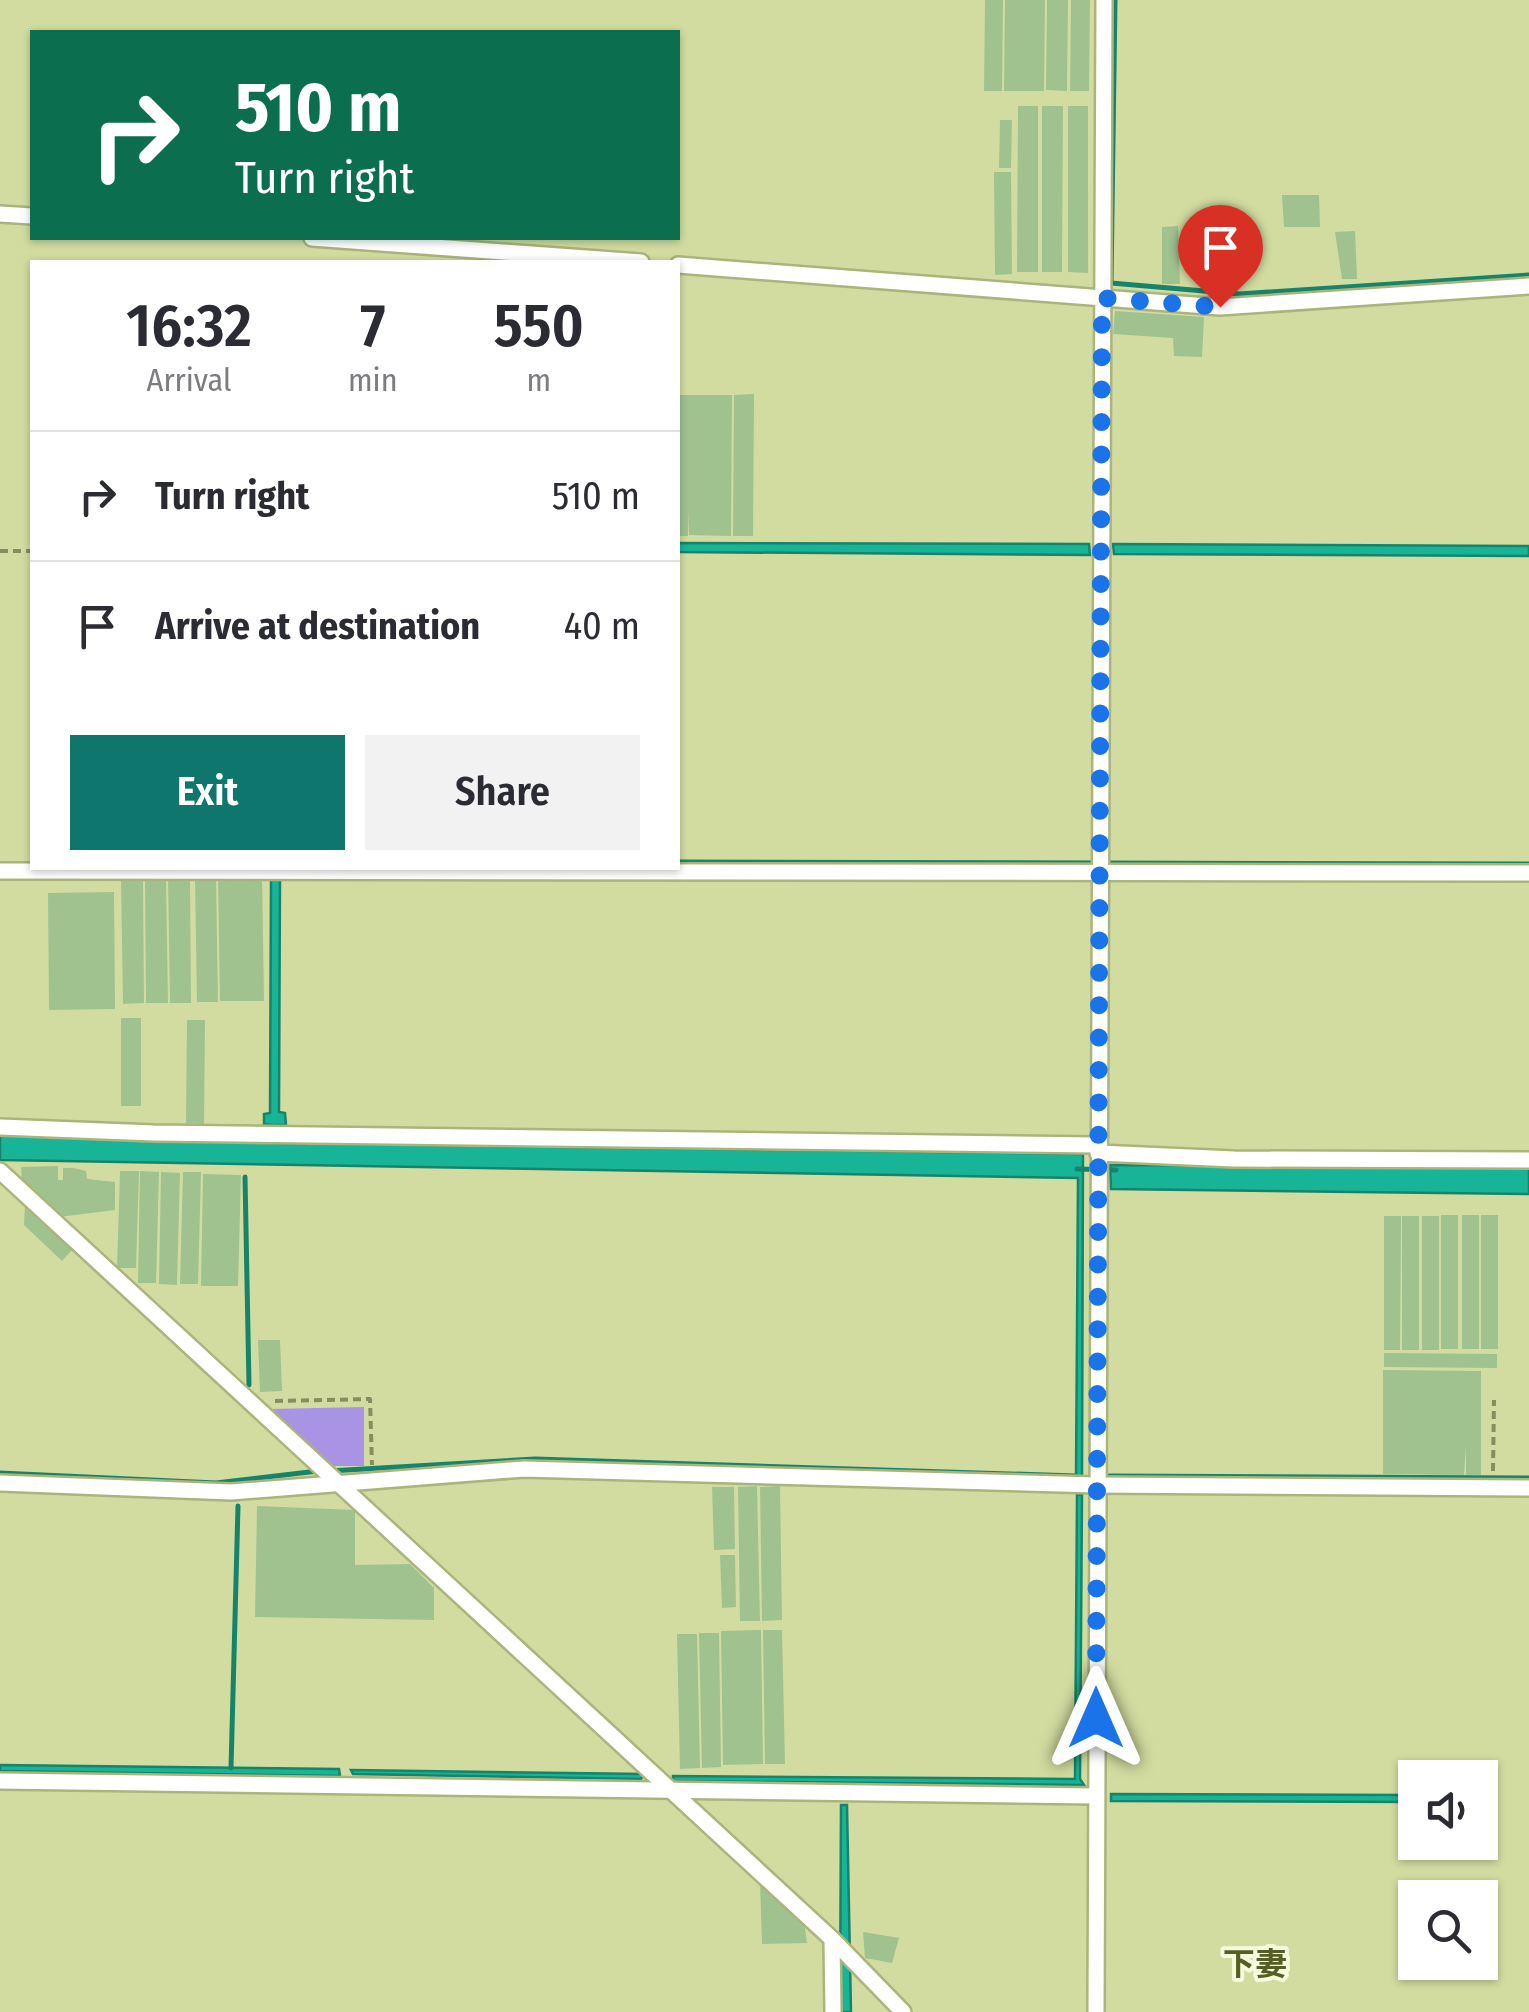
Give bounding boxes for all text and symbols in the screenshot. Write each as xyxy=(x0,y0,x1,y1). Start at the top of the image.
text: 510 m xyxy=(235,66,401,150)
icon: right xyxy=(70,70,200,200)
text: Turn right xyxy=(235,151,414,205)
pin xyxy=(1178,205,1263,308)
icon: arrive xyxy=(1193,220,1248,275)
text: 16:32 xyxy=(126,290,252,362)
text: 7 xyxy=(360,290,385,362)
text: 550 xyxy=(494,290,584,362)
text: Arrival xyxy=(147,361,231,399)
text: min xyxy=(348,361,398,399)
text: m xyxy=(526,361,551,399)
icon: right xyxy=(70,469,125,524)
text: Turn right xyxy=(155,473,309,519)
text: 510 m xyxy=(552,473,640,519)
icon: arrive xyxy=(70,599,125,654)
text: Arrive at destination xyxy=(155,603,480,649)
text: 40 m xyxy=(564,603,640,649)
button: Exit xyxy=(70,735,345,850)
button: Share xyxy=(365,735,640,850)
position arrow xyxy=(1044,1666,1148,1770)
map controls xyxy=(1398,1760,1498,1980)
button: sound xyxy=(1398,1760,1498,1860)
button: search xyxy=(1398,1880,1498,1980)
district label: 下妻 xyxy=(1223,1945,1287,1983)

